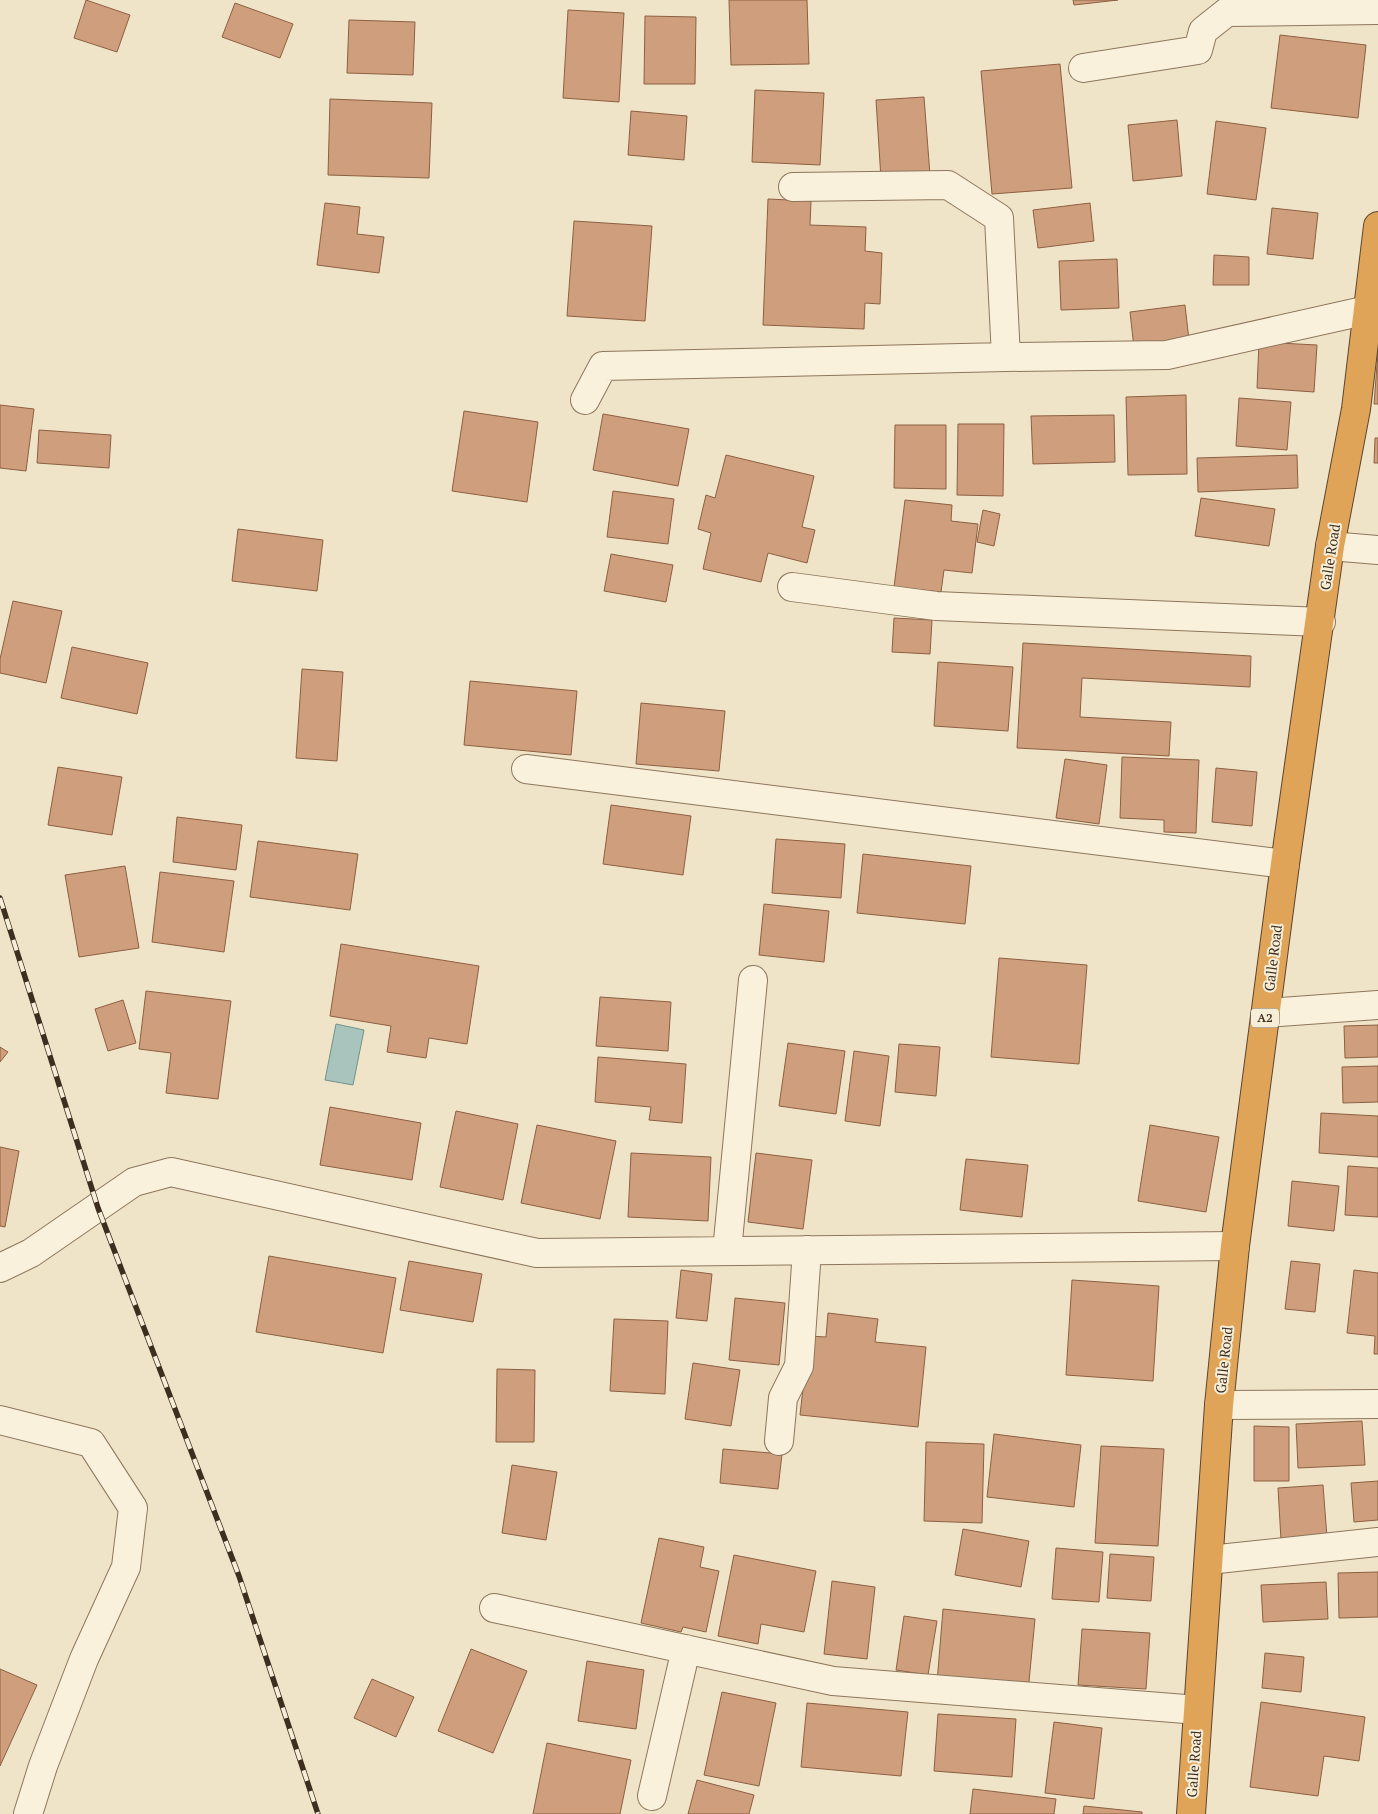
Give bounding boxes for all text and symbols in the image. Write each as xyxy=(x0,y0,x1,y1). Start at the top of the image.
street label: Galle Road xyxy=(1315,522,1344,591)
street label: Galle Road xyxy=(1259,923,1286,992)
road number: A2 xyxy=(1251,1008,1279,1028)
street label: Galle Road xyxy=(1211,1326,1236,1394)
street label: Galle Road xyxy=(1182,1730,1205,1798)

